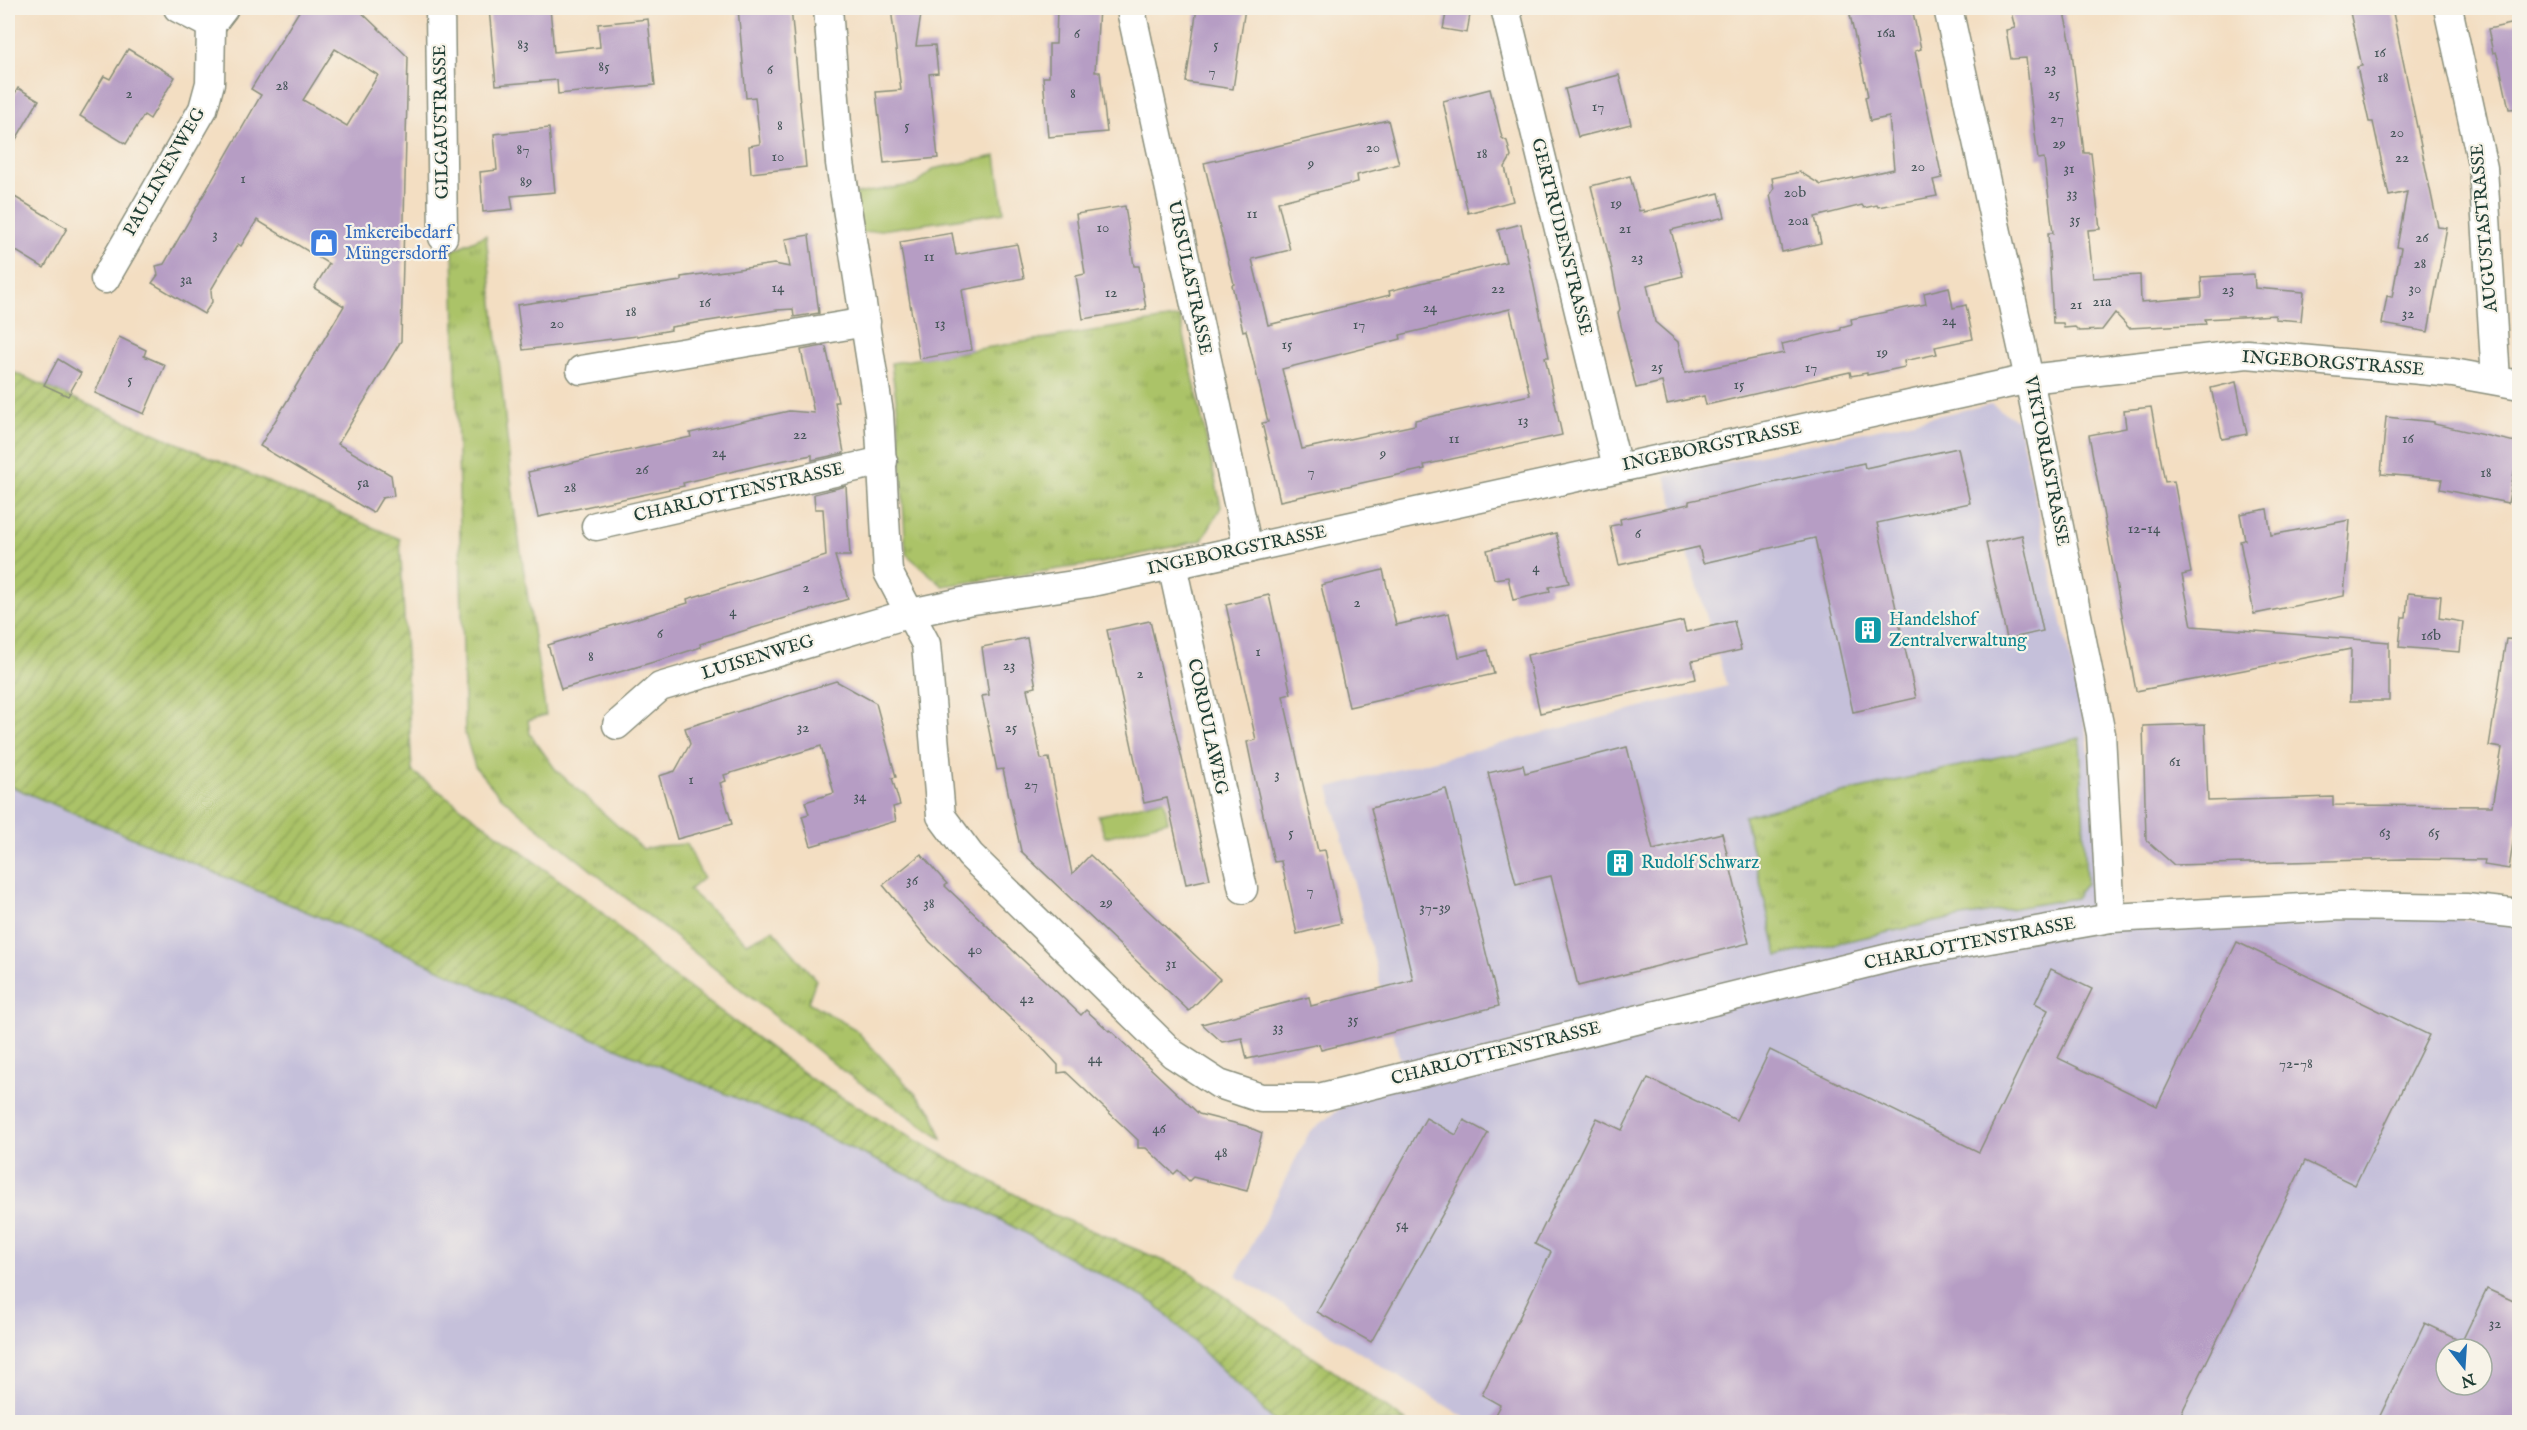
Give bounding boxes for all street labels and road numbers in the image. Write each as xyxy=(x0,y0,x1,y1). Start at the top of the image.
street label: GILGAUSTRASSE xyxy=(429,44,455,200)
street label: PAULINENWEG xyxy=(119,103,211,240)
street label: GERTRUDENSTRASSE xyxy=(1525,136,1597,338)
street label: AUGUSTASTRASSE xyxy=(2466,143,2504,314)
street label: URSULASTRASSE xyxy=(1161,199,1217,357)
street label: INGEBORGSTRASSE xyxy=(2241,346,2425,382)
street label: VIKTORIASTRASSE xyxy=(2018,373,2074,548)
street label: INGEBORGSTRASSE xyxy=(1620,417,1804,477)
street label: CHARLOTTENSTRASSE xyxy=(632,458,846,528)
street label: INGEBORGSTRASSE xyxy=(1145,521,1329,581)
street label: LUISENWEG xyxy=(699,630,818,686)
street label: CORDULAWEG xyxy=(1181,657,1233,798)
street label: CHARLOTTENSTRASSE xyxy=(1862,912,2078,976)
street label: CHARLOTTENSTRASSE xyxy=(1389,1017,1603,1091)

